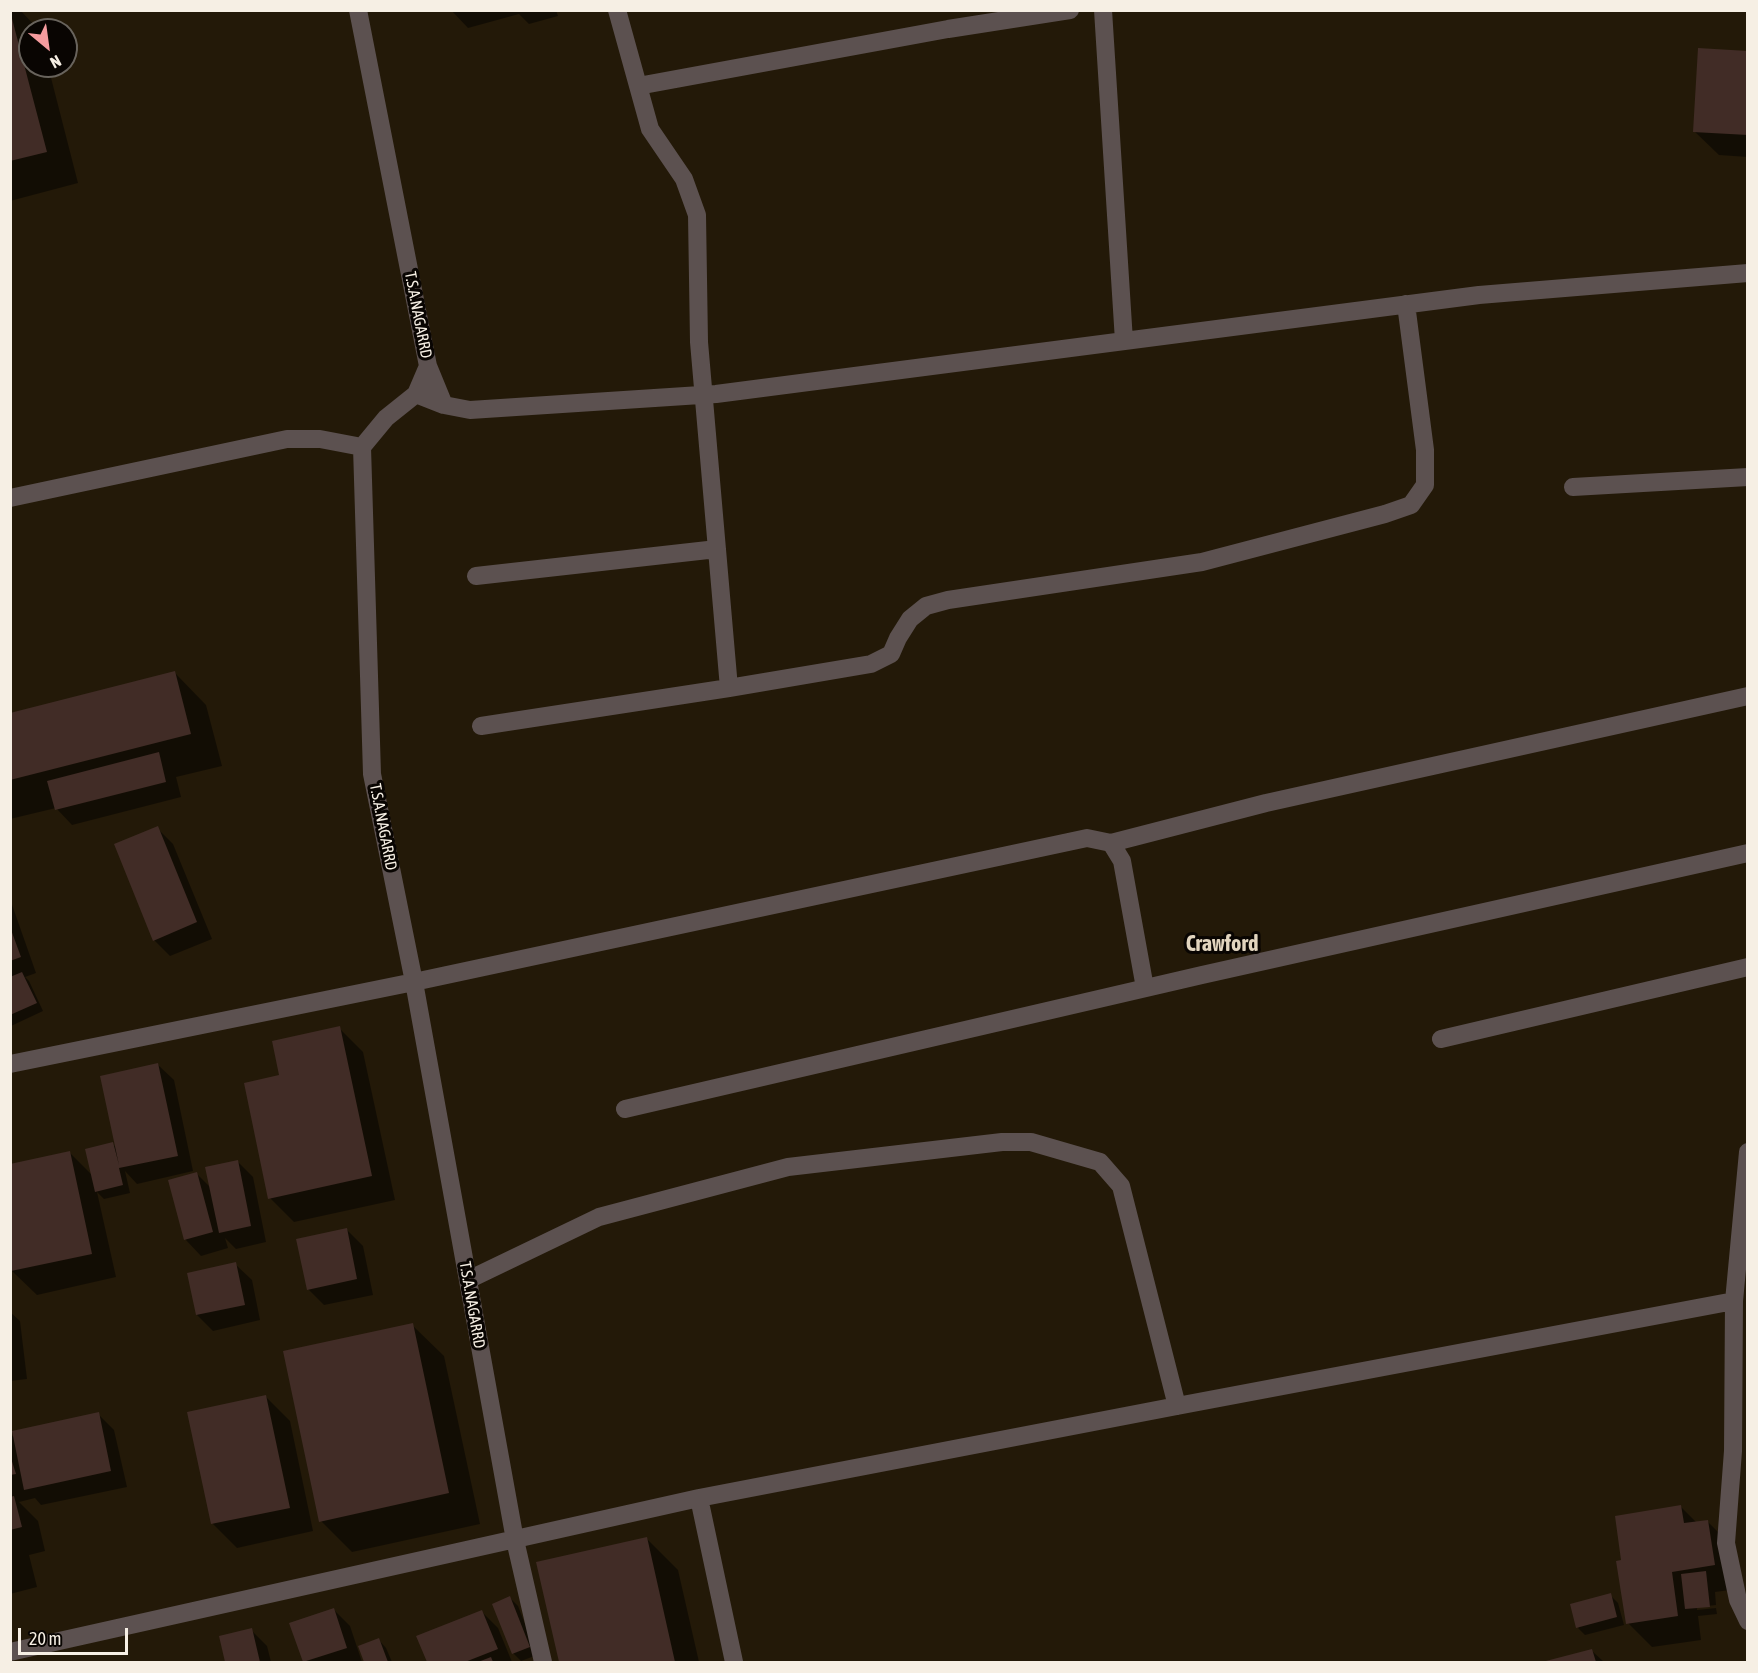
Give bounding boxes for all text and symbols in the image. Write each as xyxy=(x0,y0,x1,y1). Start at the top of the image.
north arrow xyxy=(18,18,78,78)
text: N xyxy=(47,52,64,72)
street label: T.S.A.NAGARRD xyxy=(400,270,436,360)
street label: T.S.A.NAGARRD xyxy=(365,782,401,872)
district label: Crawford xyxy=(1186,931,1258,957)
street label: T.S.A.NAGARRD xyxy=(455,1260,489,1350)
scale bar xyxy=(21,1616,130,1654)
text: 20 m xyxy=(29,1628,61,1649)

